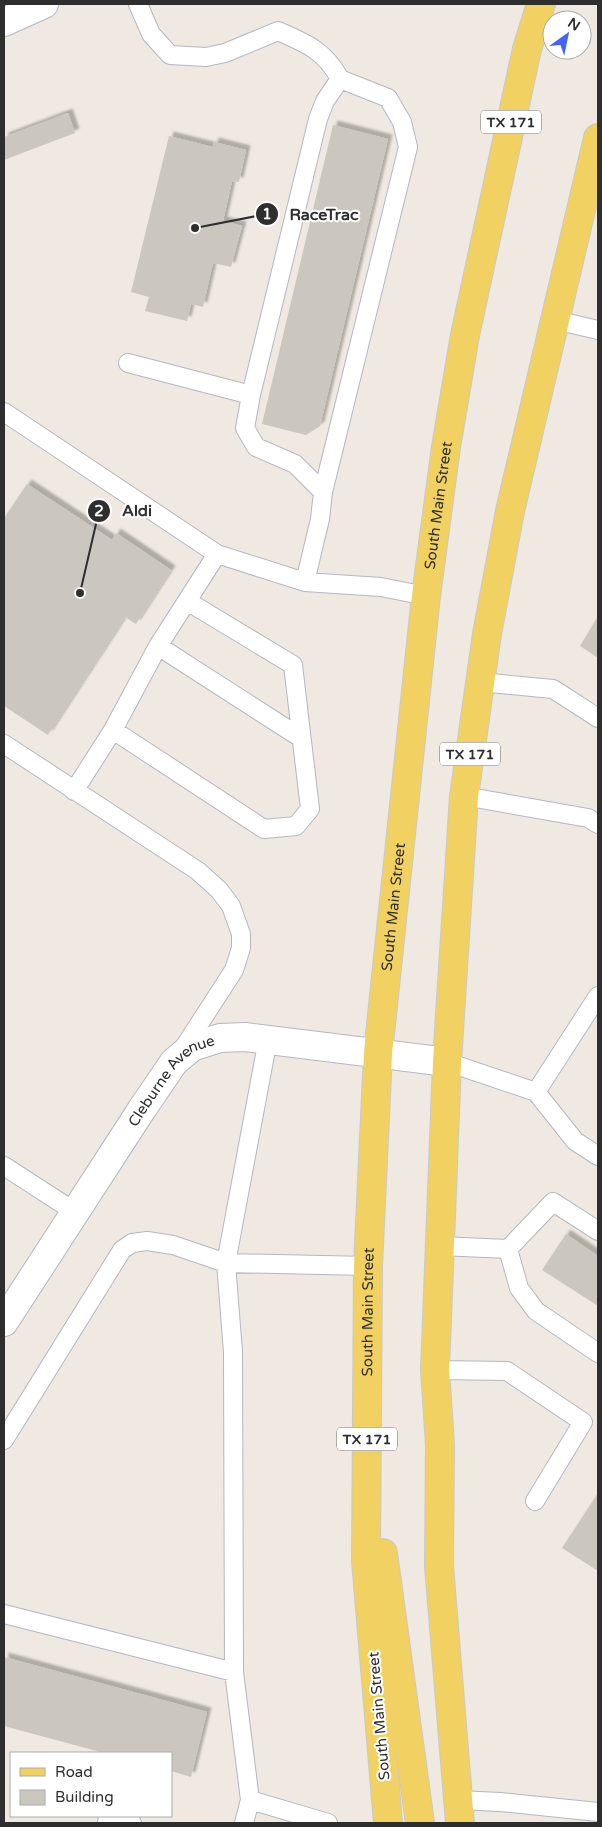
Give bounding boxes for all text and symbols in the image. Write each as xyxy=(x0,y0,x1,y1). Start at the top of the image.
north arrow xyxy=(542,10,592,60)
text: N xyxy=(564,14,583,35)
road number: TX 171 xyxy=(481,110,541,134)
callout: RaceTrac xyxy=(255,199,369,230)
text: 1 xyxy=(262,205,272,223)
text: RaceTrac xyxy=(289,205,359,225)
street label: South Main Street xyxy=(421,440,456,571)
callout: Aldi xyxy=(87,495,162,526)
text: Aldi xyxy=(122,501,152,521)
text: 2 xyxy=(94,502,104,520)
road number: TX 171 xyxy=(440,742,500,766)
street label: South Main Street xyxy=(378,842,409,972)
street label: Cleburne Avenue xyxy=(124,1031,217,1130)
street label: South Main Street xyxy=(358,1247,378,1376)
road number: TX 171 xyxy=(337,1428,397,1450)
street label: South Main Street xyxy=(364,1651,394,1781)
legend xyxy=(10,1752,172,1817)
text: Road xyxy=(55,1763,93,1781)
text: Building xyxy=(55,1788,114,1806)

